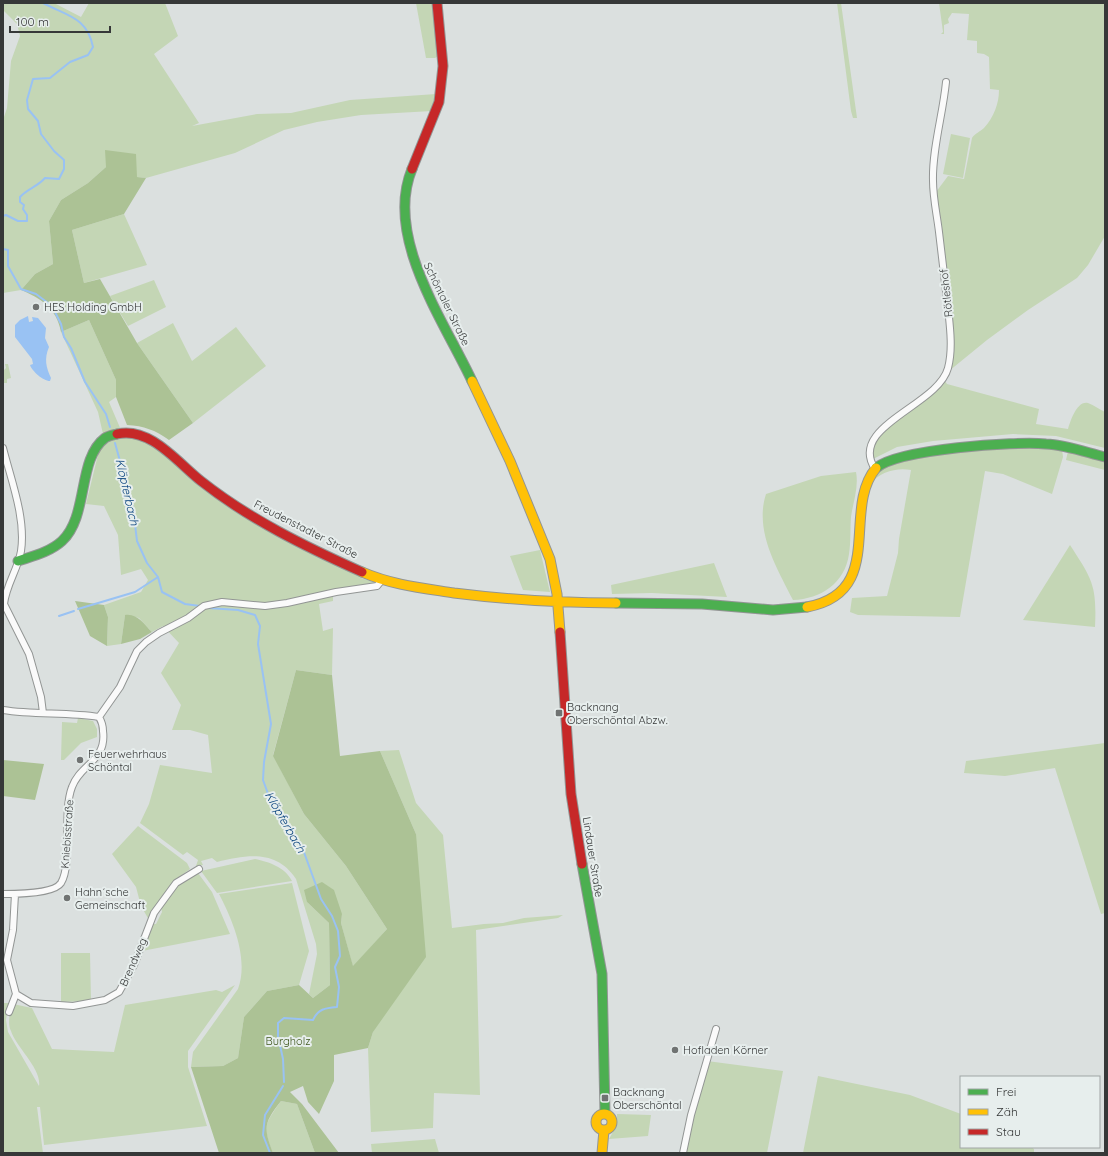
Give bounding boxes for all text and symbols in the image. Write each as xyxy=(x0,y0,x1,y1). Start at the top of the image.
scale bar xyxy=(10,8,110,34)
text: 100 m xyxy=(16,14,49,29)
street label: Schöntaler Straße xyxy=(421,260,473,348)
street label: Rötleshof xyxy=(937,268,955,318)
place label: HES Holding GmbH xyxy=(44,300,142,314)
marker: HES Holding GmbH xyxy=(31,302,41,312)
water label: Klöpferbach xyxy=(113,457,143,527)
street label: Freudenstadter Straße xyxy=(252,497,360,561)
place label: Backnang Oberschöntal Abzw. xyxy=(567,700,668,727)
marker: Backnang Oberschöntal Abzw. xyxy=(554,708,564,718)
place label: Feuerwehrhaus Schöntal xyxy=(88,747,167,774)
marker: Feuerwehrhaus Schöntal xyxy=(75,755,85,765)
water label: Klöpferbach xyxy=(262,788,309,855)
street label: Kniebisstraße xyxy=(58,799,76,869)
street label: Lindauer Straße xyxy=(580,816,606,898)
place label: Hahn´sche Gemeinschaft xyxy=(75,885,146,912)
marker: Hahn´sche Gemeinschaft xyxy=(62,893,72,903)
street label: Brendweg xyxy=(116,936,150,988)
park label: Burgholz xyxy=(265,1034,311,1048)
place label: Hofladen Körner xyxy=(683,1043,769,1057)
marker: Hofladen Körner xyxy=(670,1045,680,1055)
legend xyxy=(960,1076,1100,1148)
text: Frei xyxy=(996,1084,1016,1099)
place label: Backnang Oberschöntal xyxy=(613,1085,682,1112)
marker: Backnang Oberschöntal xyxy=(600,1093,610,1103)
text: Zäh xyxy=(996,1104,1018,1119)
text: Stau xyxy=(996,1124,1021,1139)

